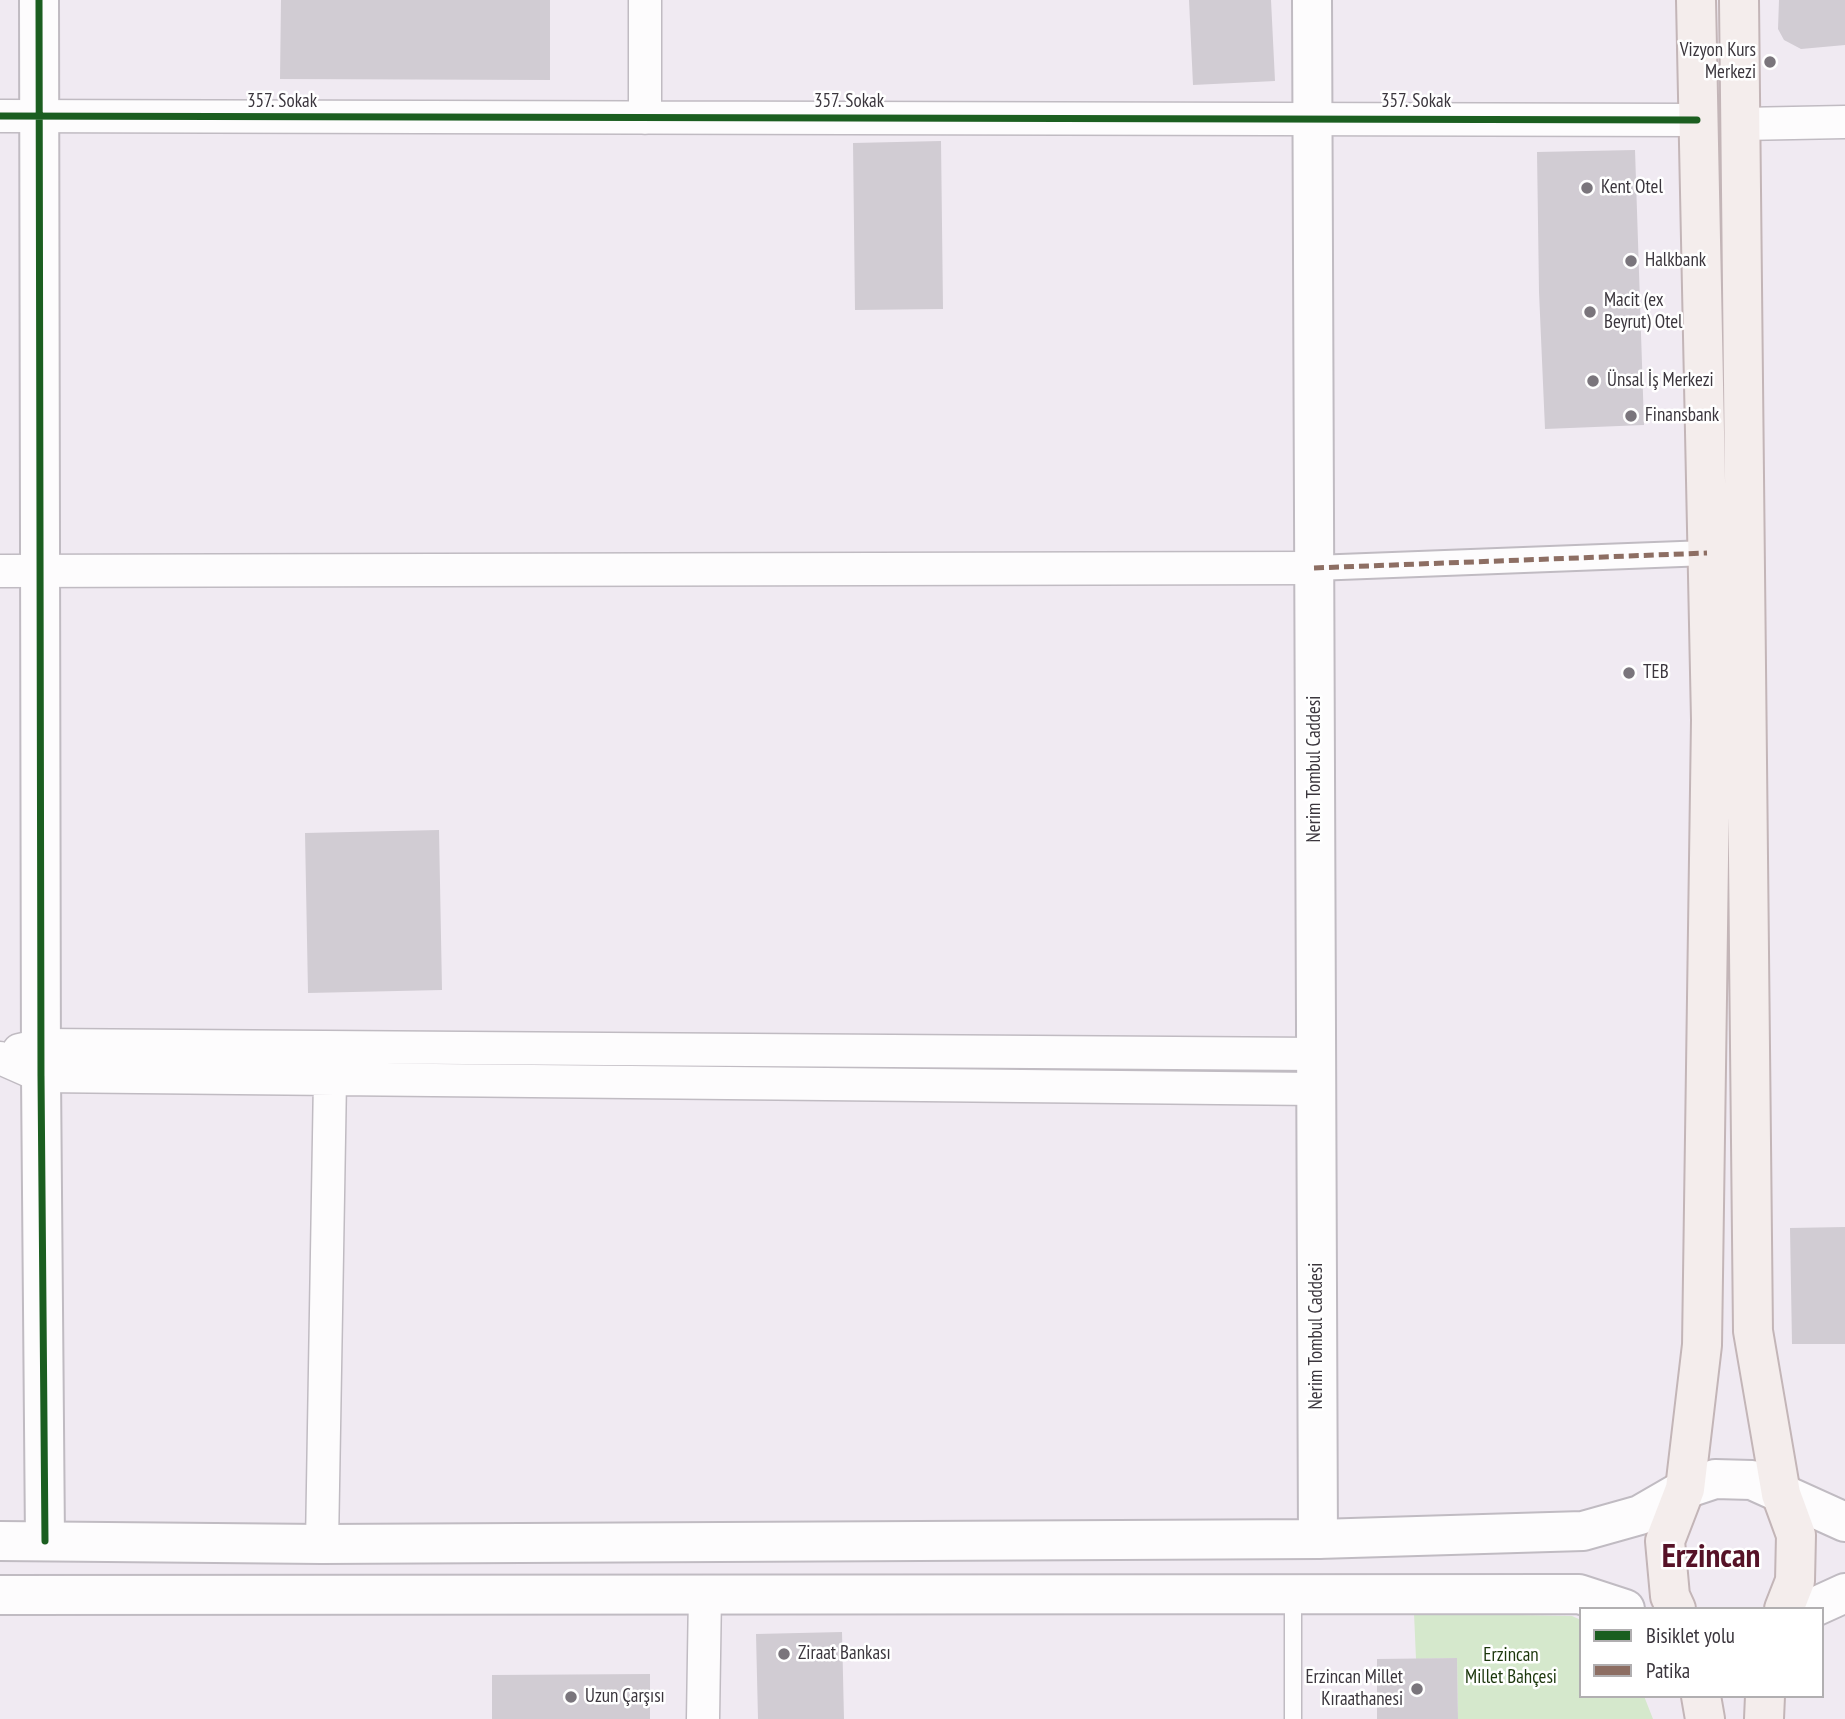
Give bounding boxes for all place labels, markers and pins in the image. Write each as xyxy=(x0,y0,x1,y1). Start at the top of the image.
place label: Vizyon Kurs Merkezi xyxy=(1680,40,1756,84)
marker: Vizyon Kurs Merkezi xyxy=(1762,54,1778,70)
place label: Kent Otel xyxy=(1601,177,1663,199)
marker: Kent Otel xyxy=(1579,180,1595,196)
place label: Halkbank xyxy=(1645,250,1706,272)
marker: Halkbank xyxy=(1623,253,1639,269)
place label: Macit (ex Beyrut) Otel xyxy=(1604,290,1683,334)
marker: Macit (ex Beyrut) Otel xyxy=(1582,304,1598,320)
place label: Ünsal İş Merkezi xyxy=(1607,370,1714,392)
marker: Ünsal İş Merkezi xyxy=(1585,373,1601,389)
place label: Finansbank xyxy=(1645,405,1719,427)
marker: Finansbank xyxy=(1623,408,1639,424)
place label: TEB xyxy=(1643,662,1669,684)
marker: TEB xyxy=(1621,665,1637,681)
place label: Ziraat Bankası xyxy=(798,1643,891,1665)
marker: Ziraat Bankası xyxy=(776,1646,792,1662)
place label: Erzincan Millet Kıraathanesi xyxy=(1305,1667,1403,1711)
marker: Erzincan Millet Kıraathanesi xyxy=(1409,1681,1425,1697)
place label: Uzun Çarşısı xyxy=(585,1686,665,1708)
marker: Uzun Çarşısı xyxy=(563,1689,579,1705)

